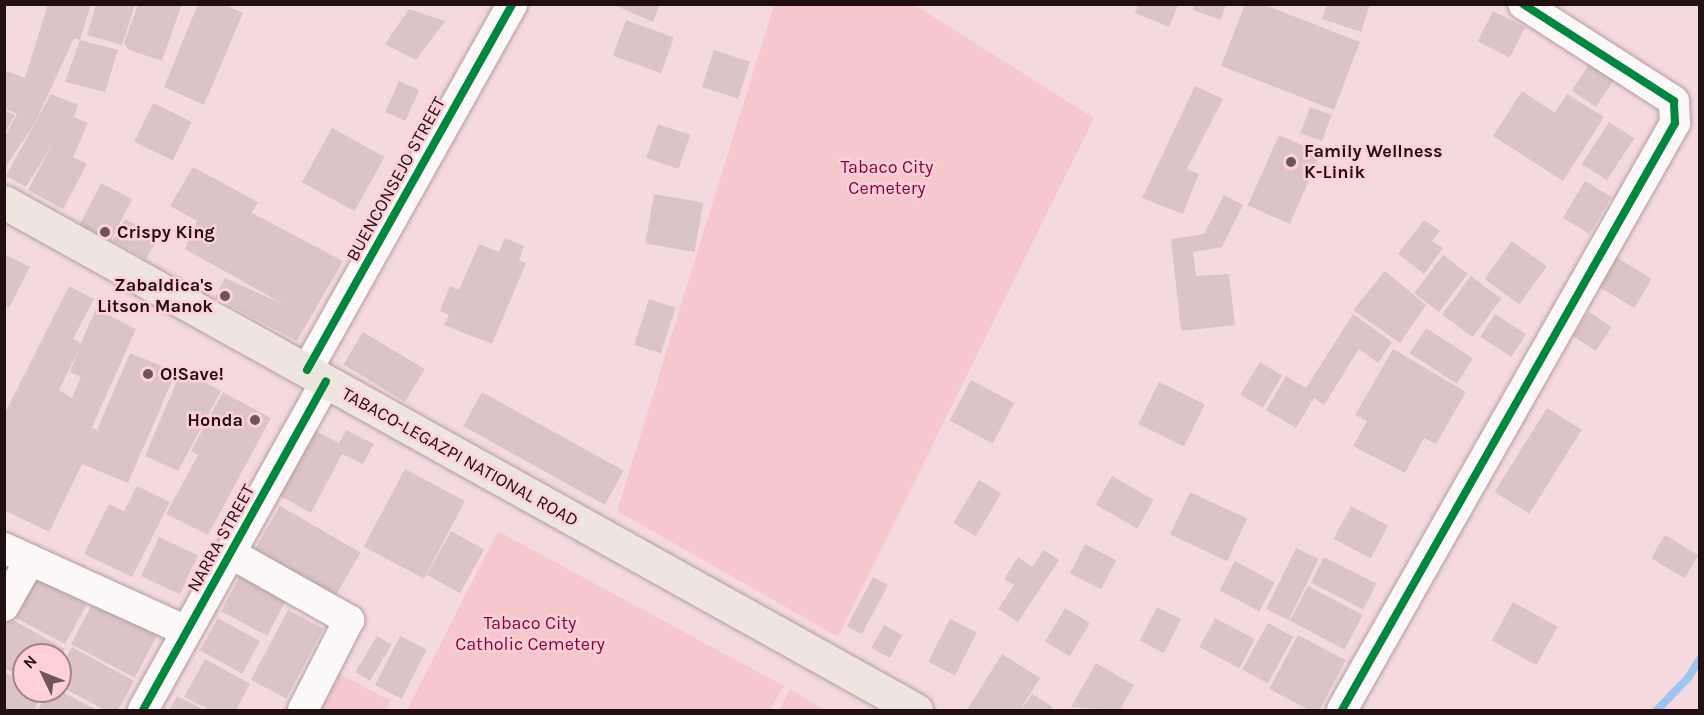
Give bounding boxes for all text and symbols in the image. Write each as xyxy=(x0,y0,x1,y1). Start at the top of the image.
street label: BUENCONSEJO STREET xyxy=(342,93,450,265)
place label: Family Wellness K-Linik xyxy=(1304,141,1443,184)
marker: Family Wellness K-Linik xyxy=(1282,153,1300,171)
park label: Tabaco City Cemetery xyxy=(841,157,933,200)
place label: Crispy King xyxy=(117,221,215,243)
marker: Crispy King xyxy=(98,225,112,239)
place label: Zabaldica's Litson Manok xyxy=(97,275,213,318)
marker: Zabaldica's Litson Manok xyxy=(218,289,232,303)
place label: O!Save! xyxy=(160,363,224,385)
marker: O!Save! xyxy=(141,367,155,381)
street label: TABACO-LEGAZPI NATIONAL ROAD xyxy=(338,383,582,531)
place label: Honda xyxy=(187,409,243,431)
marker: Honda xyxy=(248,413,262,427)
street label: NARRA STREET xyxy=(183,481,259,595)
park label: Tabaco City Catholic Cemetery xyxy=(455,613,605,656)
north arrow xyxy=(12,643,72,703)
text: N xyxy=(19,651,41,672)

